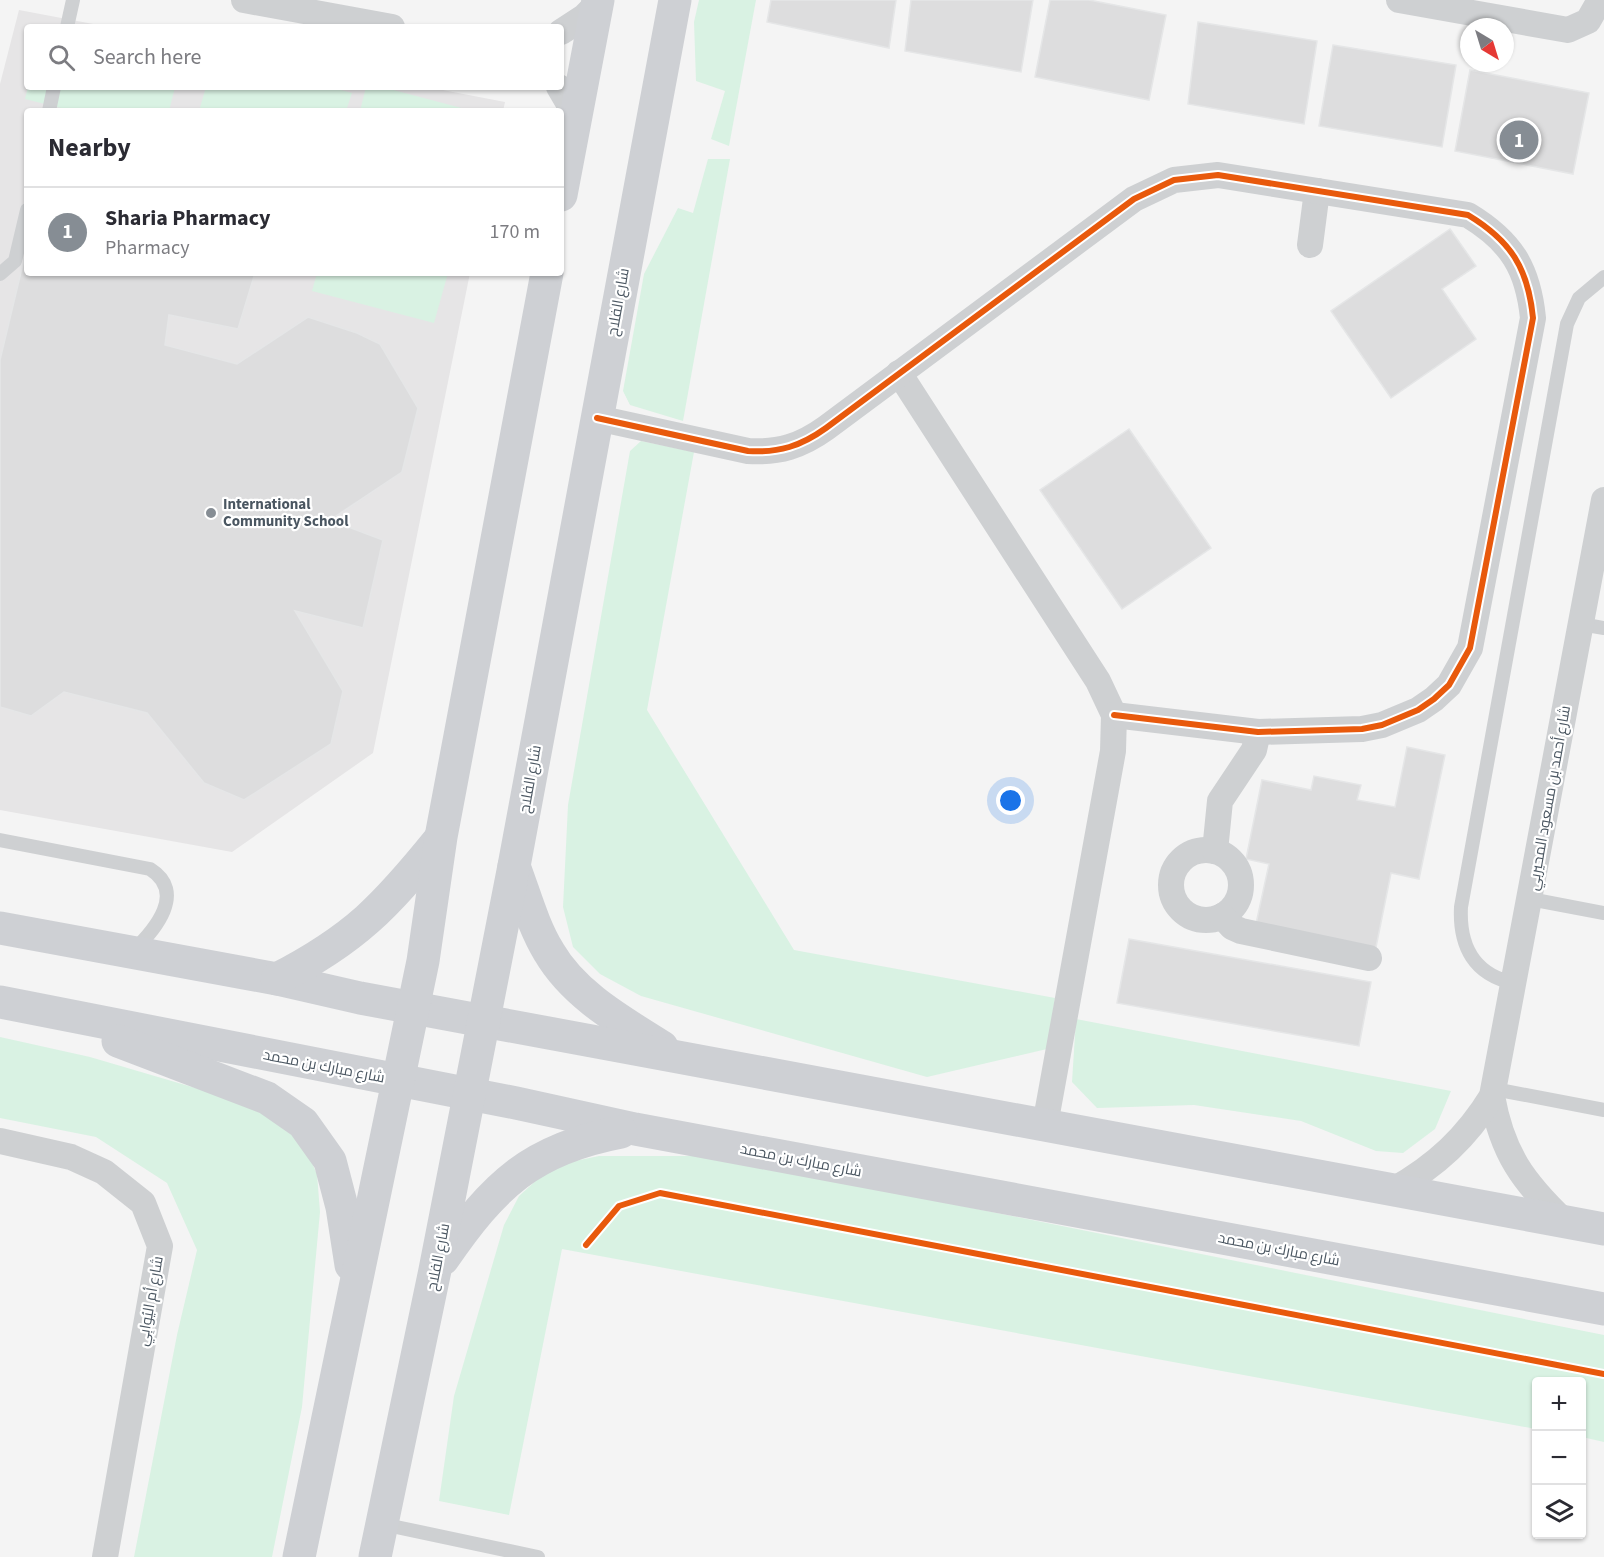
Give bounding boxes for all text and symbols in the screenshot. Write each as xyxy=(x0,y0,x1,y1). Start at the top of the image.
north arrow xyxy=(1460,18,1514,72)
search box xyxy=(24,24,564,90)
icon: search xyxy=(45,41,78,74)
text: Search here xyxy=(93,41,201,73)
pin: 1 xyxy=(1500,118,1538,162)
text: Nearby xyxy=(48,129,131,166)
text: Sharia Pharmacy xyxy=(105,202,270,234)
text: 1 xyxy=(62,218,73,246)
text: 170 m xyxy=(490,218,540,246)
text: Pharmacy xyxy=(105,234,189,262)
street label: شارع الفلاح xyxy=(602,266,635,338)
place label: International Community School xyxy=(223,494,349,532)
marker: International Community School xyxy=(204,506,218,520)
street label: شارع أحمد بن مسعود المحيربي xyxy=(1523,704,1577,892)
street label: شارع الفلاح xyxy=(514,743,547,815)
your location xyxy=(996,786,1025,815)
street label: شارع مبارك بن محمد xyxy=(261,1044,387,1089)
street label: شارع مبارك بن محمد xyxy=(738,1138,864,1183)
street label: شارع الفلاح xyxy=(422,1221,455,1293)
street label: شارع مبارك بن محمد xyxy=(1216,1227,1342,1272)
street label: شارع أم اليُوابِي xyxy=(132,1254,170,1348)
map controls xyxy=(1532,1377,1586,1539)
button: + xyxy=(1532,1377,1586,1431)
button: − xyxy=(1532,1431,1586,1485)
button: layers xyxy=(1532,1485,1586,1539)

